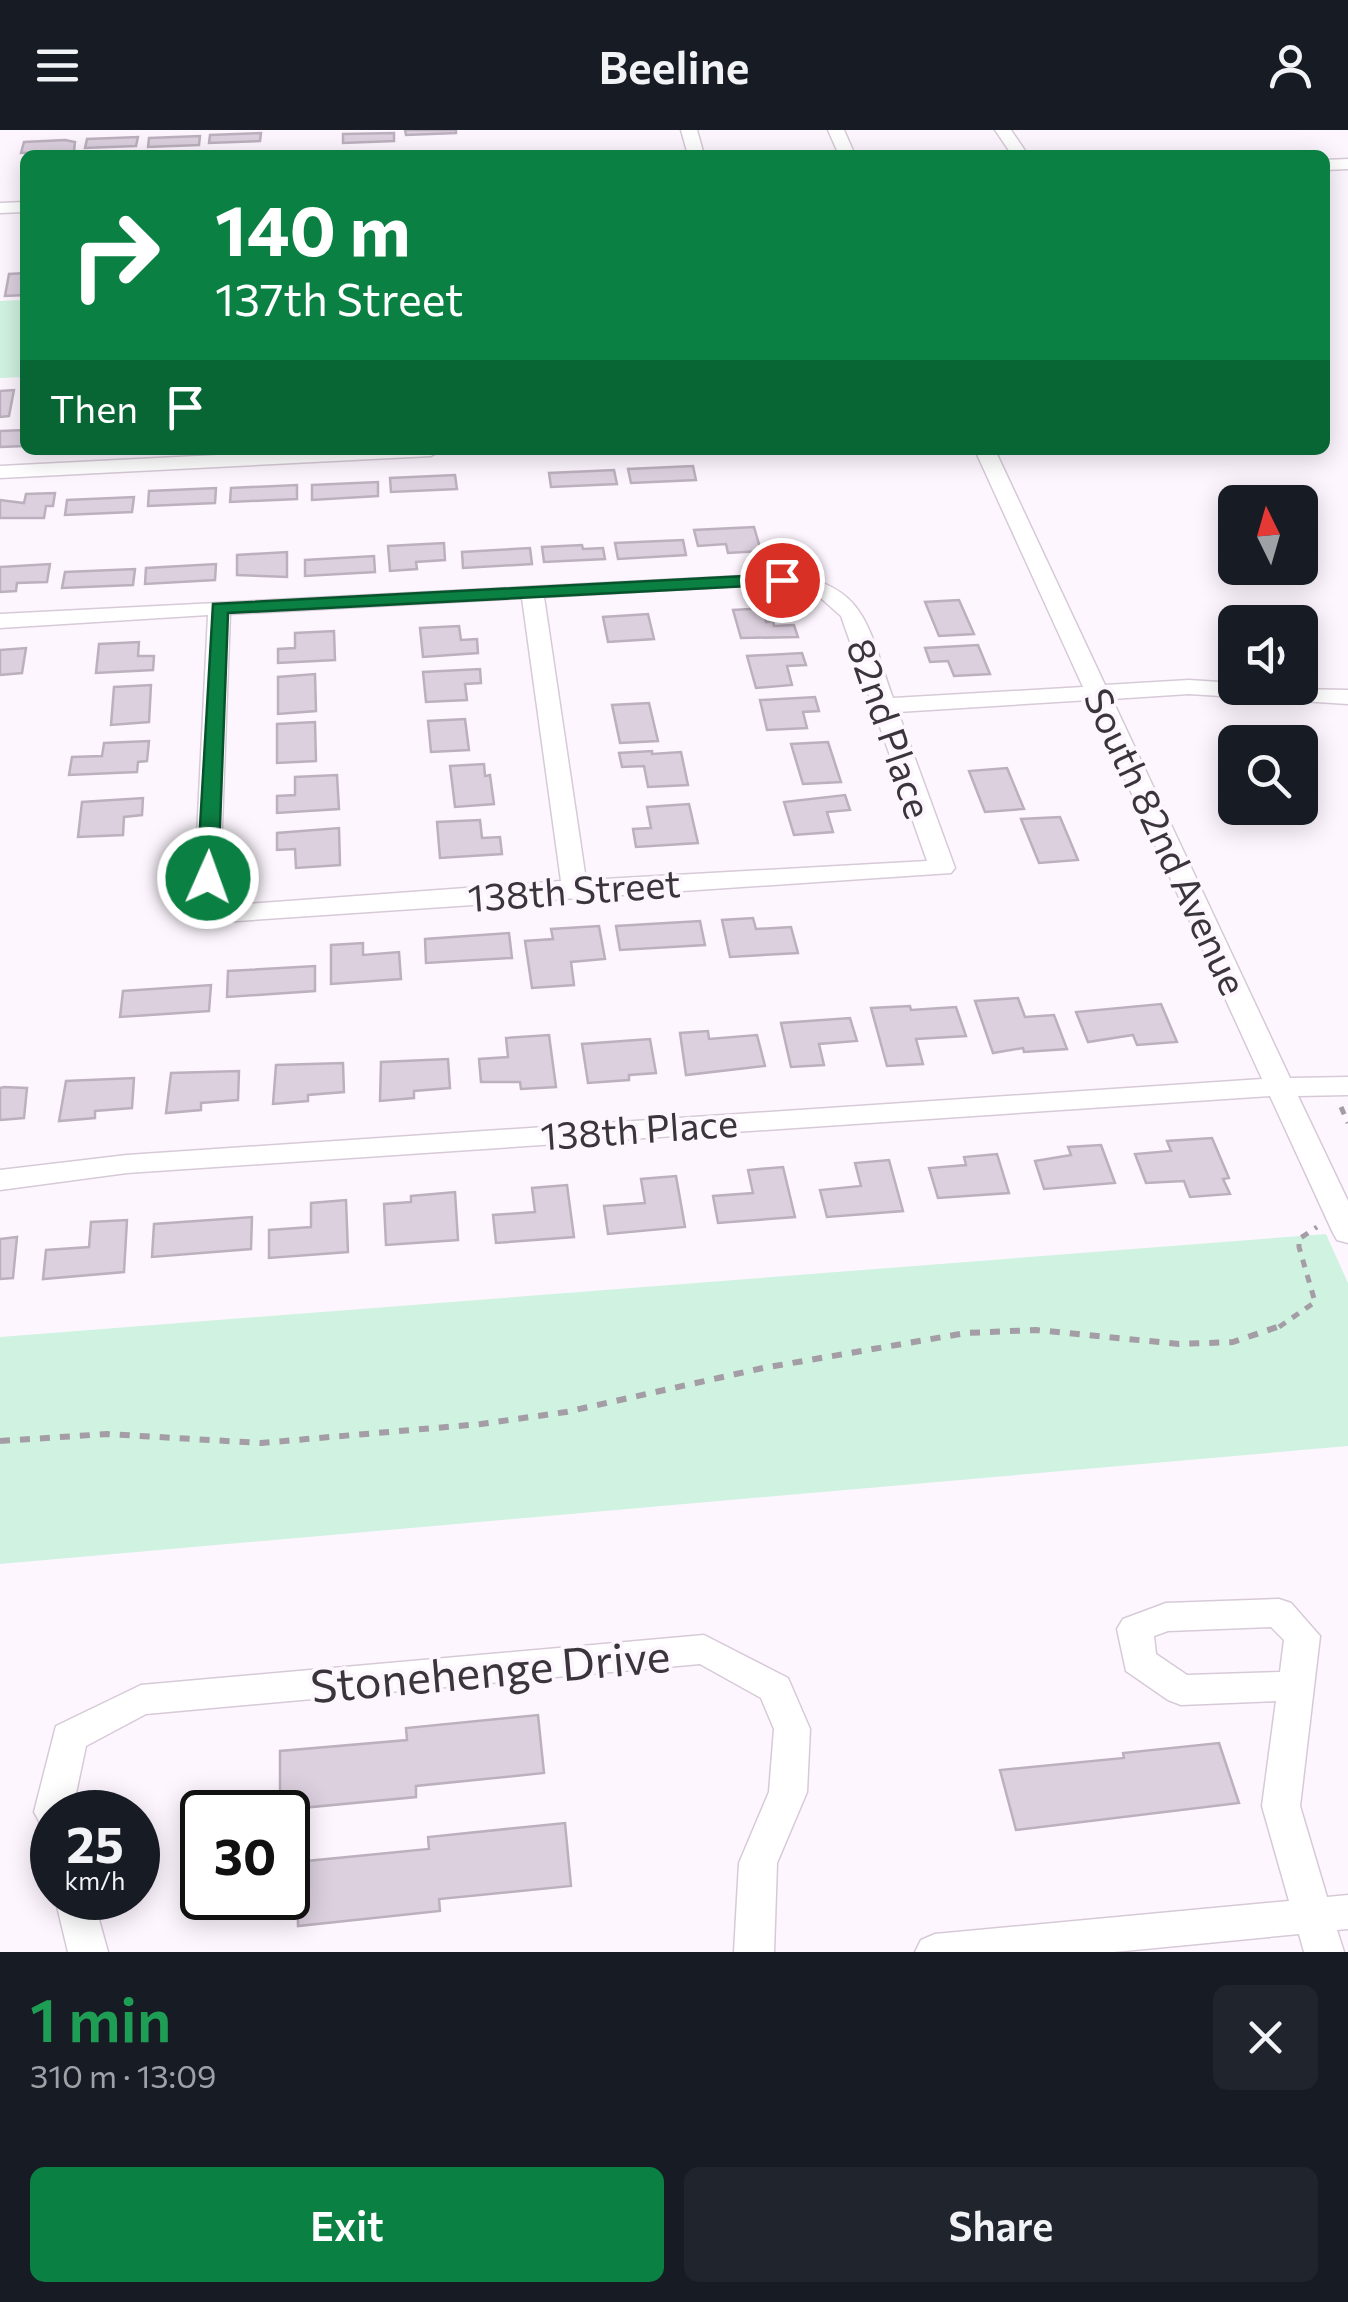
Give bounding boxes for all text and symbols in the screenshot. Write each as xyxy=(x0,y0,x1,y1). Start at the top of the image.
icon: menu xyxy=(30,38,85,93)
text: Beeline xyxy=(599,38,749,93)
icon: person xyxy=(1263,38,1318,93)
text: 140 m xyxy=(215,185,411,270)
icon: right xyxy=(50,190,180,320)
text: 137th Street xyxy=(215,270,464,325)
icon: arrive xyxy=(158,380,213,435)
text: Then xyxy=(50,384,138,431)
north arrow xyxy=(1218,485,1318,585)
map controls xyxy=(1218,485,1318,825)
pin xyxy=(740,538,825,623)
icon: arrive xyxy=(755,553,810,608)
button: sound xyxy=(1218,605,1318,705)
street label: 82nd Place xyxy=(838,632,944,824)
street label: South 82nd Avenue xyxy=(1075,680,1259,1002)
button: search xyxy=(1218,725,1318,825)
position arrow xyxy=(156,826,260,930)
street label: 138th Street xyxy=(466,858,682,920)
street label: 138th Place xyxy=(539,1098,739,1158)
street label: Stonehenge Drive xyxy=(308,1626,672,1712)
speed limit sign: 30 xyxy=(180,1790,310,1920)
text: 25 xyxy=(66,1812,124,1873)
text: km/h xyxy=(65,1865,125,1895)
text: 1 min xyxy=(30,1981,171,2054)
button: close xyxy=(1213,1985,1318,2090)
text: 310 m · 13:09 xyxy=(30,2055,216,2095)
button: Exit xyxy=(30,2167,664,2282)
button: Share xyxy=(684,2167,1318,2282)

